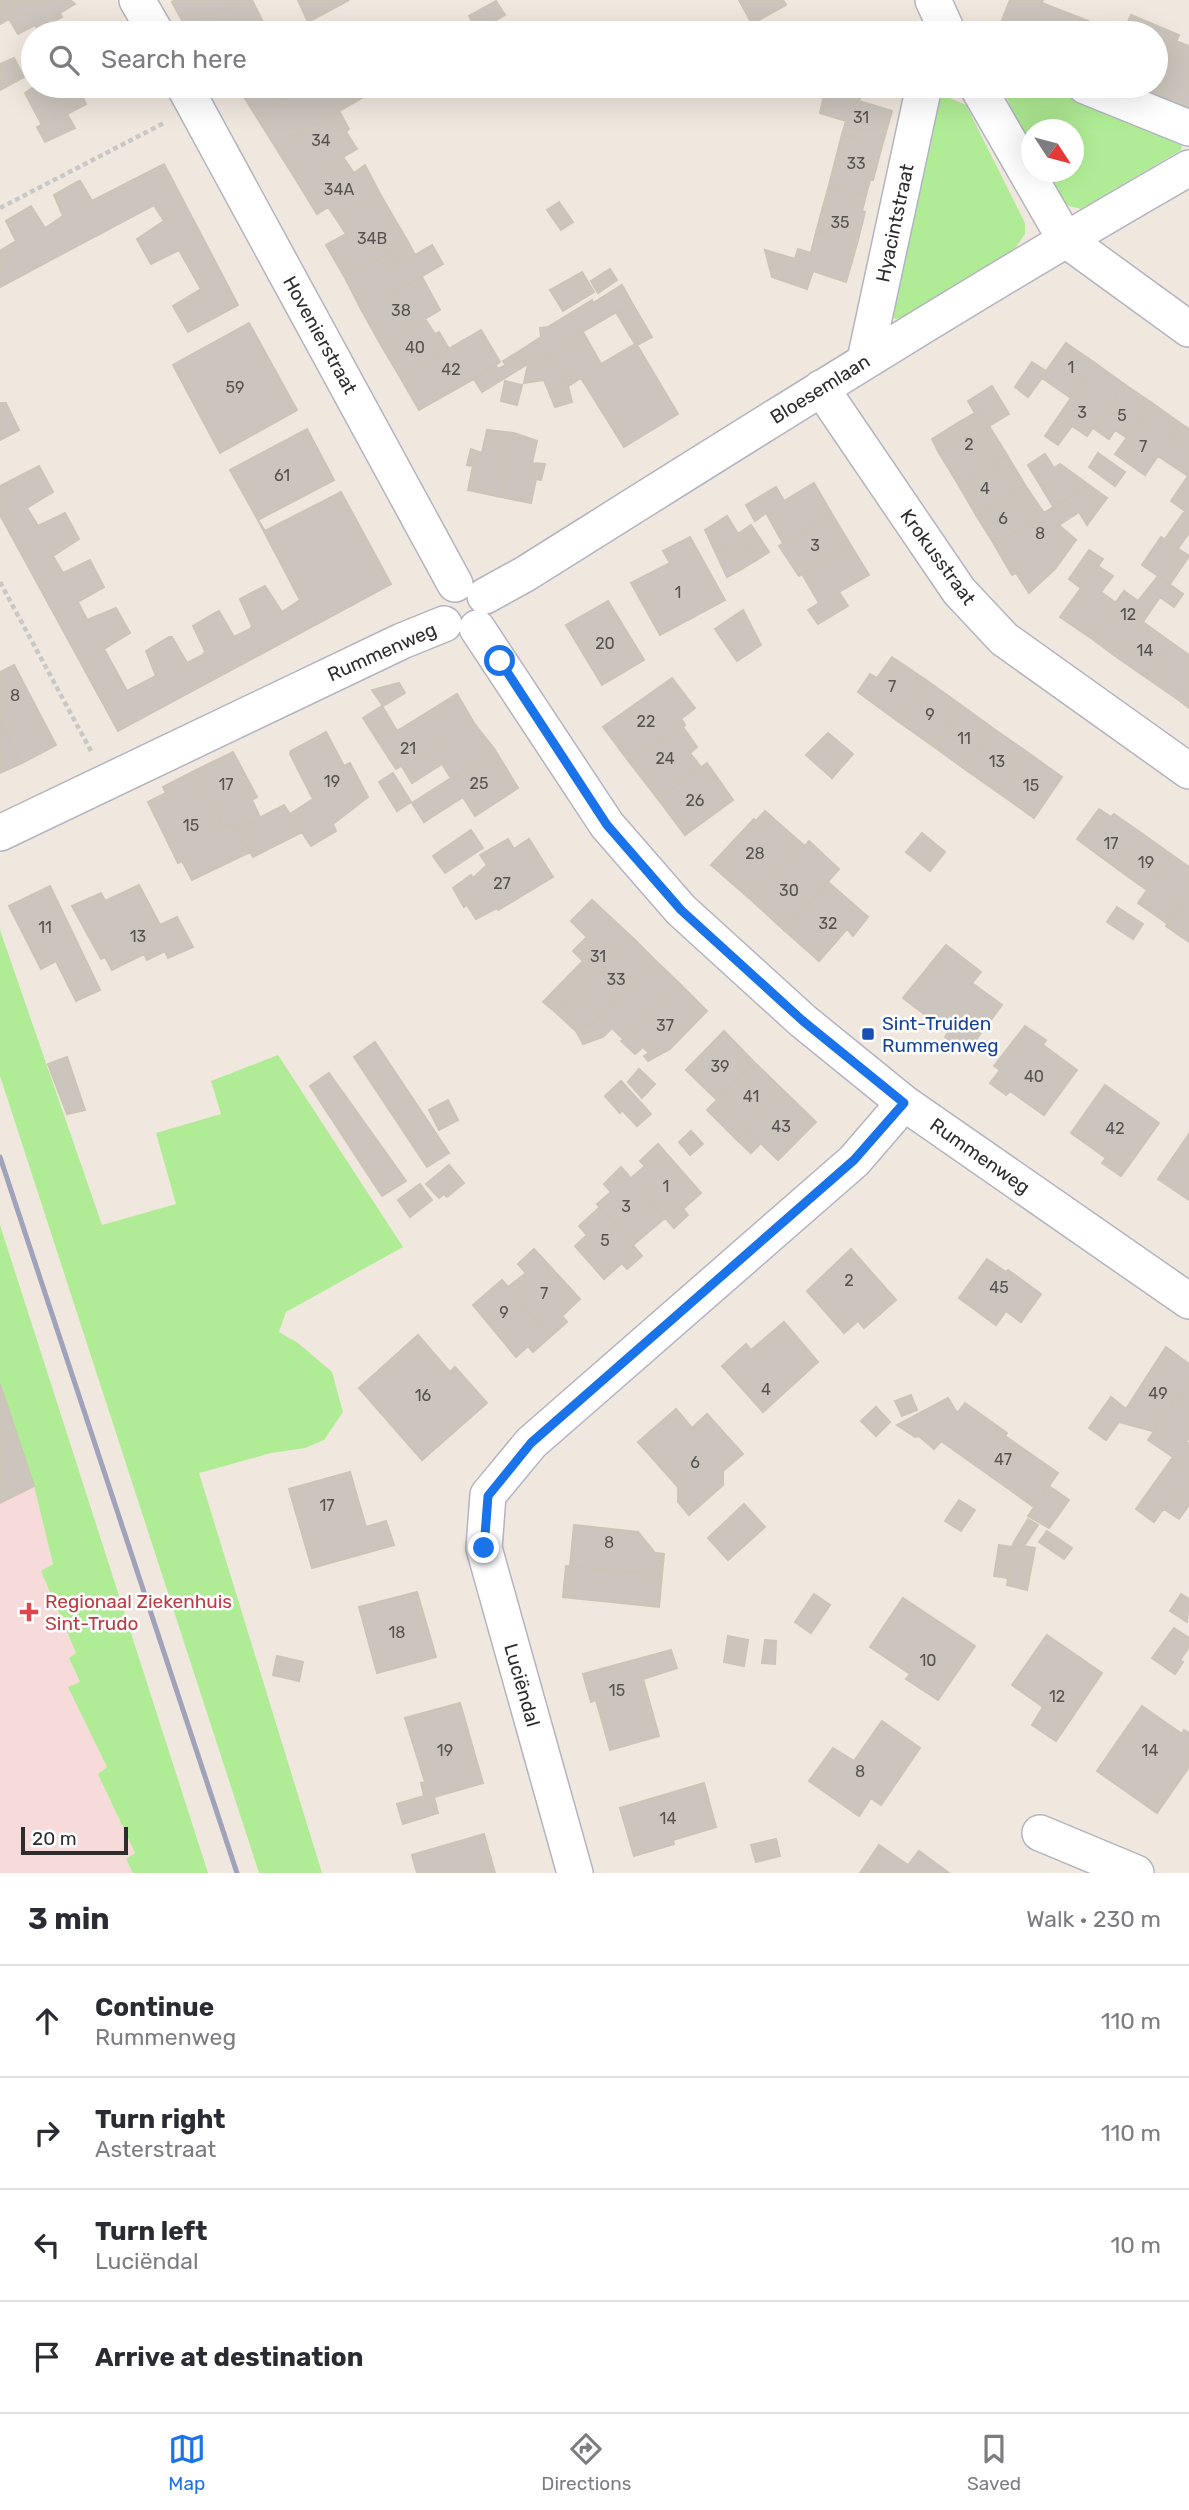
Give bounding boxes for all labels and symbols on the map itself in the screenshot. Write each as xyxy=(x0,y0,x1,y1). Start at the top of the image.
house number: 31 xyxy=(853,108,869,127)
north arrow xyxy=(1021,119,1084,182)
house number: 34 xyxy=(311,131,331,150)
house number: 33 xyxy=(846,154,866,173)
street label: Hyacintstraat xyxy=(871,161,919,284)
house number: 34A xyxy=(324,180,354,199)
house number: 35 xyxy=(830,213,850,232)
house number: 34B xyxy=(357,229,387,248)
street label: Hovenierstraat xyxy=(278,272,362,399)
house number: 38 xyxy=(391,301,411,320)
house number: 40 xyxy=(405,338,425,357)
street label: Bloesemlaan xyxy=(766,349,874,429)
house number: 1 xyxy=(1068,358,1074,377)
house number: 42 xyxy=(441,360,461,379)
house number: 59 xyxy=(226,378,245,397)
house number: 3 xyxy=(1077,403,1087,422)
house number: 5 xyxy=(1117,406,1127,425)
house number: 2 xyxy=(964,435,974,454)
house number: 7 xyxy=(1139,437,1147,456)
house number: 61 xyxy=(274,466,290,485)
house number: 4 xyxy=(980,479,990,498)
street label: Krokusstraat xyxy=(896,505,981,610)
house number: 6 xyxy=(998,509,1008,528)
house number: 8 xyxy=(1035,524,1045,543)
house number: 3 xyxy=(810,536,820,555)
house number: 1 xyxy=(675,583,681,602)
house number: 12 xyxy=(1120,605,1136,624)
street label: Rummenweg xyxy=(324,618,440,686)
house number: 20 xyxy=(595,634,615,653)
house number: 14 xyxy=(1137,641,1153,660)
route start xyxy=(484,645,515,676)
house number: 7 xyxy=(888,677,896,696)
house number: 8 xyxy=(10,686,20,705)
house number: 9 xyxy=(925,705,935,724)
house number: 22 xyxy=(637,712,655,731)
house number: 11 xyxy=(957,729,971,748)
house number: 21 xyxy=(400,739,416,758)
house number: 24 xyxy=(655,749,675,768)
house number: 13 xyxy=(989,752,1005,771)
house number: 19 xyxy=(324,772,340,791)
house number: 25 xyxy=(470,774,488,793)
house number: 17 xyxy=(218,775,234,794)
house number: 15 xyxy=(1023,776,1039,795)
house number: 26 xyxy=(685,791,705,810)
house number: 15 xyxy=(183,816,199,835)
house number: 17 xyxy=(1103,834,1119,853)
house number: 28 xyxy=(745,844,765,863)
house number: 19 xyxy=(1138,853,1154,872)
house number: 27 xyxy=(493,874,511,893)
house number: 30 xyxy=(779,881,799,900)
house number: 32 xyxy=(818,914,838,933)
house number: 11 xyxy=(38,918,52,937)
house number: 13 xyxy=(130,927,146,946)
house number: 31 xyxy=(590,947,606,966)
house number: 33 xyxy=(606,970,626,989)
place label: Sint-Truiden Rummenweg xyxy=(882,1012,999,1057)
house number: 37 xyxy=(656,1016,674,1035)
marker: Sint-Truiden Rummenweg xyxy=(860,1026,876,1042)
house number: 39 xyxy=(710,1057,730,1076)
house number: 40 xyxy=(1024,1067,1044,1086)
house number: 41 xyxy=(743,1087,759,1106)
street label: Rummenweg xyxy=(926,1113,1034,1199)
house number: 43 xyxy=(771,1117,791,1136)
house number: 42 xyxy=(1105,1119,1125,1138)
house number: 1 xyxy=(663,1177,669,1196)
house number: 3 xyxy=(621,1197,631,1216)
house number: 5 xyxy=(600,1231,610,1250)
house number: 2 xyxy=(844,1271,854,1290)
house number: 45 xyxy=(989,1278,1009,1297)
house number: 7 xyxy=(540,1284,548,1303)
house number: 9 xyxy=(499,1303,509,1322)
house number: 4 xyxy=(761,1380,771,1399)
house number: 49 xyxy=(1148,1384,1168,1403)
house number: 16 xyxy=(415,1386,432,1405)
house number: 47 xyxy=(994,1450,1012,1469)
house number: 6 xyxy=(690,1453,700,1472)
house number: 17 xyxy=(319,1496,335,1515)
route end xyxy=(468,1532,499,1563)
house number: 8 xyxy=(604,1533,614,1552)
place label: Regionaal Ziekenhuis Sint-Trudo xyxy=(45,1590,232,1635)
marker: Regionaal Ziekenhuis Sint-Trudo xyxy=(19,1602,39,1622)
house number: 18 xyxy=(388,1623,406,1642)
street label: Luciëndal xyxy=(499,1641,545,1729)
house number: 10 xyxy=(919,1651,937,1670)
house number: 15 xyxy=(609,1681,625,1700)
house number: 12 xyxy=(1049,1687,1065,1706)
house number: 19 xyxy=(437,1741,453,1760)
house number: 14 xyxy=(1142,1741,1158,1760)
house number: 8 xyxy=(855,1762,865,1781)
house number: 14 xyxy=(660,1809,676,1828)
scale bar xyxy=(21,1824,128,1856)

